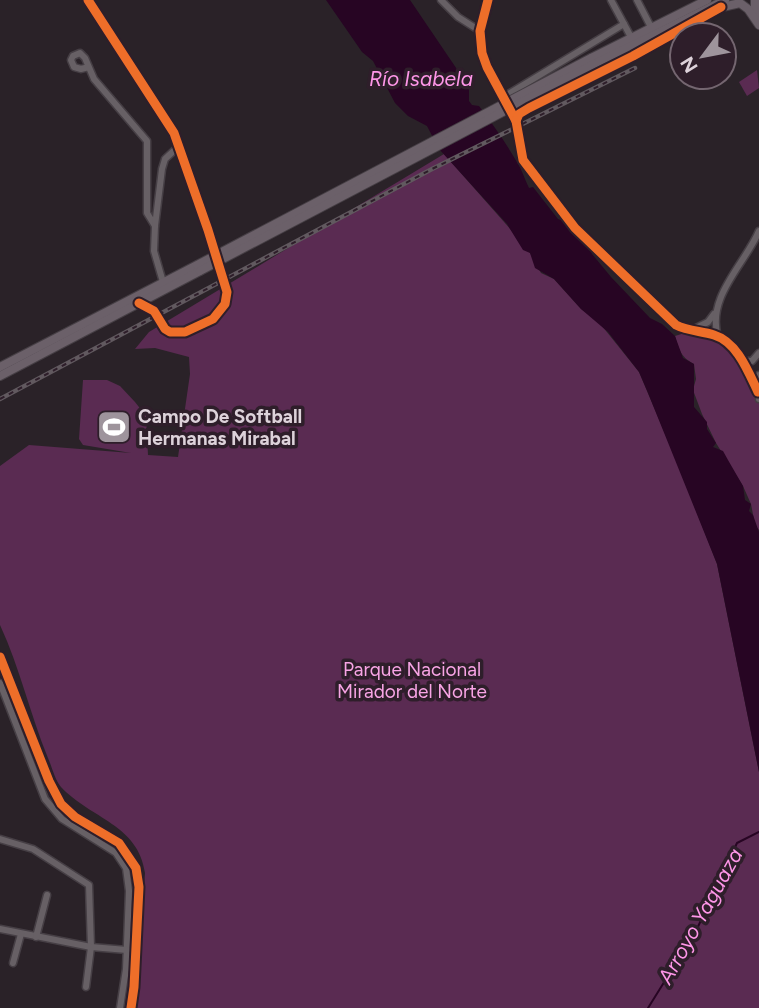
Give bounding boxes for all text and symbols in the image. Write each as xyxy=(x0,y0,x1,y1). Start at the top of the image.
north arrow xyxy=(668,21,738,91)
text: N xyxy=(675,52,703,77)
water label: Río Isabela xyxy=(369,66,473,91)
place label: Campo De Softball Hermanas Mirabal xyxy=(138,405,302,450)
sports icon: Campo De Softball Hermanas Mirabal xyxy=(95,408,133,446)
park label: Parque Nacional Mirador del Norte xyxy=(337,658,487,703)
water label: Arroyo Yaguaza xyxy=(652,844,748,989)

